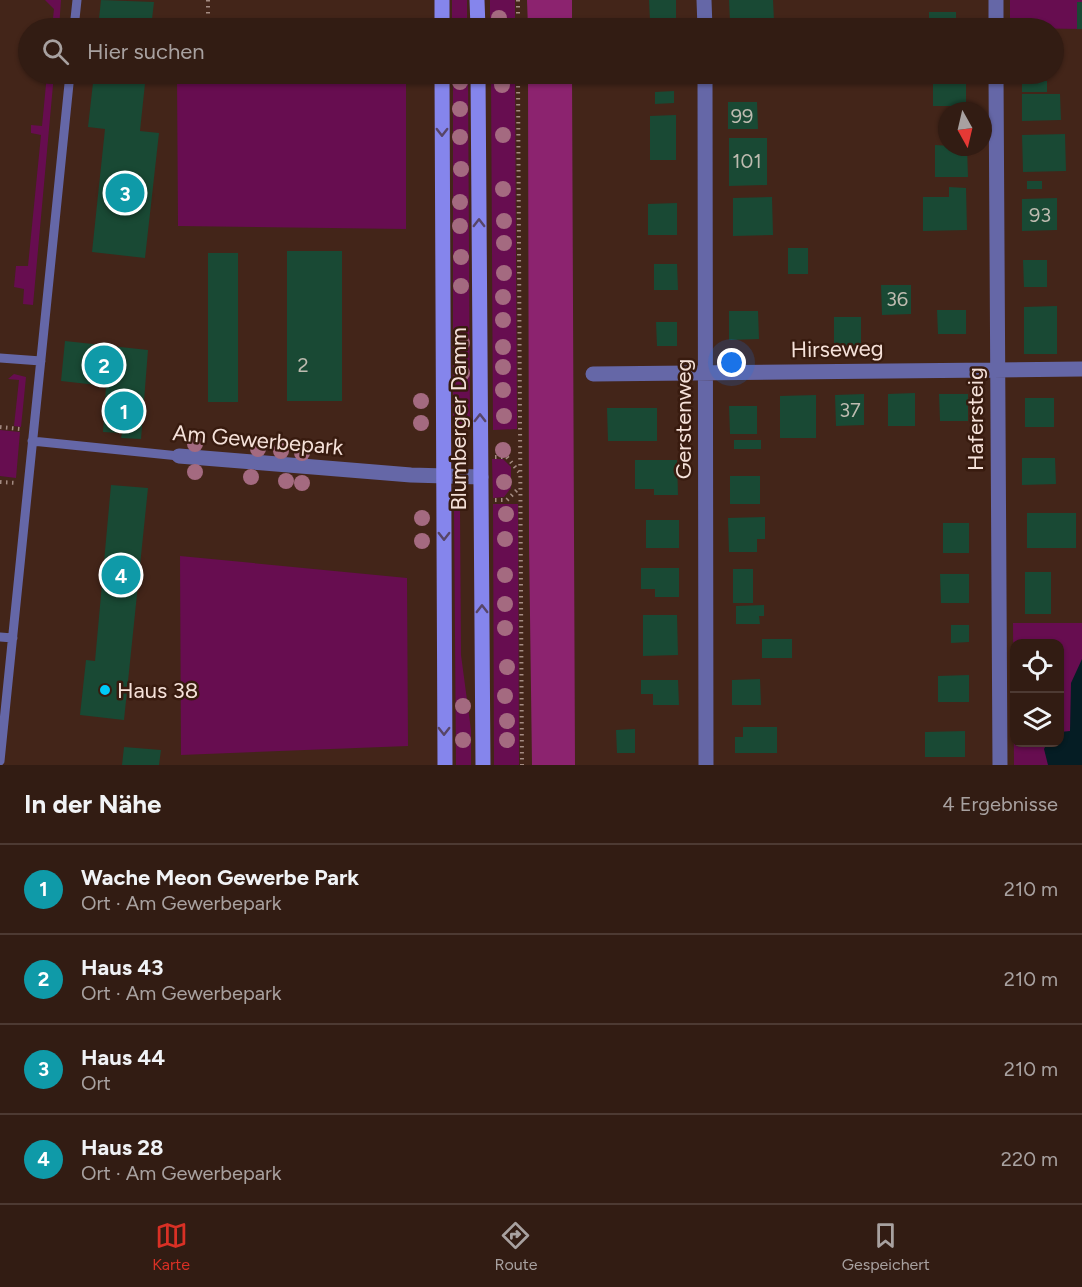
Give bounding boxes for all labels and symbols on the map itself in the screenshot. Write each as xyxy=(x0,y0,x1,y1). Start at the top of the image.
north arrow xyxy=(938,102,992,156)
house number: 99 xyxy=(731,104,753,128)
one-way arrow xyxy=(436,127,448,136)
house number: 101 xyxy=(732,149,762,173)
pin: 3 xyxy=(106,170,144,216)
house number: 93 xyxy=(1029,203,1051,227)
one-way arrow xyxy=(473,219,485,228)
house number: 36 xyxy=(886,287,908,311)
street label: Blumberger Damm xyxy=(445,327,472,511)
street label: Hirseweg xyxy=(790,335,884,363)
pin: 2 xyxy=(84,342,124,388)
your location xyxy=(717,348,746,377)
house number: 2 xyxy=(297,353,309,377)
street label: Gerstenweg xyxy=(670,359,697,479)
street label: Hafersteig xyxy=(962,367,989,471)
pin: 1 xyxy=(104,388,144,434)
house number: 37 xyxy=(839,398,861,422)
one-way arrow xyxy=(474,414,487,423)
street label: Am Gewerbepark xyxy=(172,419,345,461)
one-way arrow xyxy=(438,531,450,540)
pin: 4 xyxy=(102,552,140,598)
one-way arrow xyxy=(476,605,488,614)
place label: Haus 38 xyxy=(117,677,198,704)
marker: Haus 38 xyxy=(98,683,112,697)
one-way arrow xyxy=(438,726,451,735)

